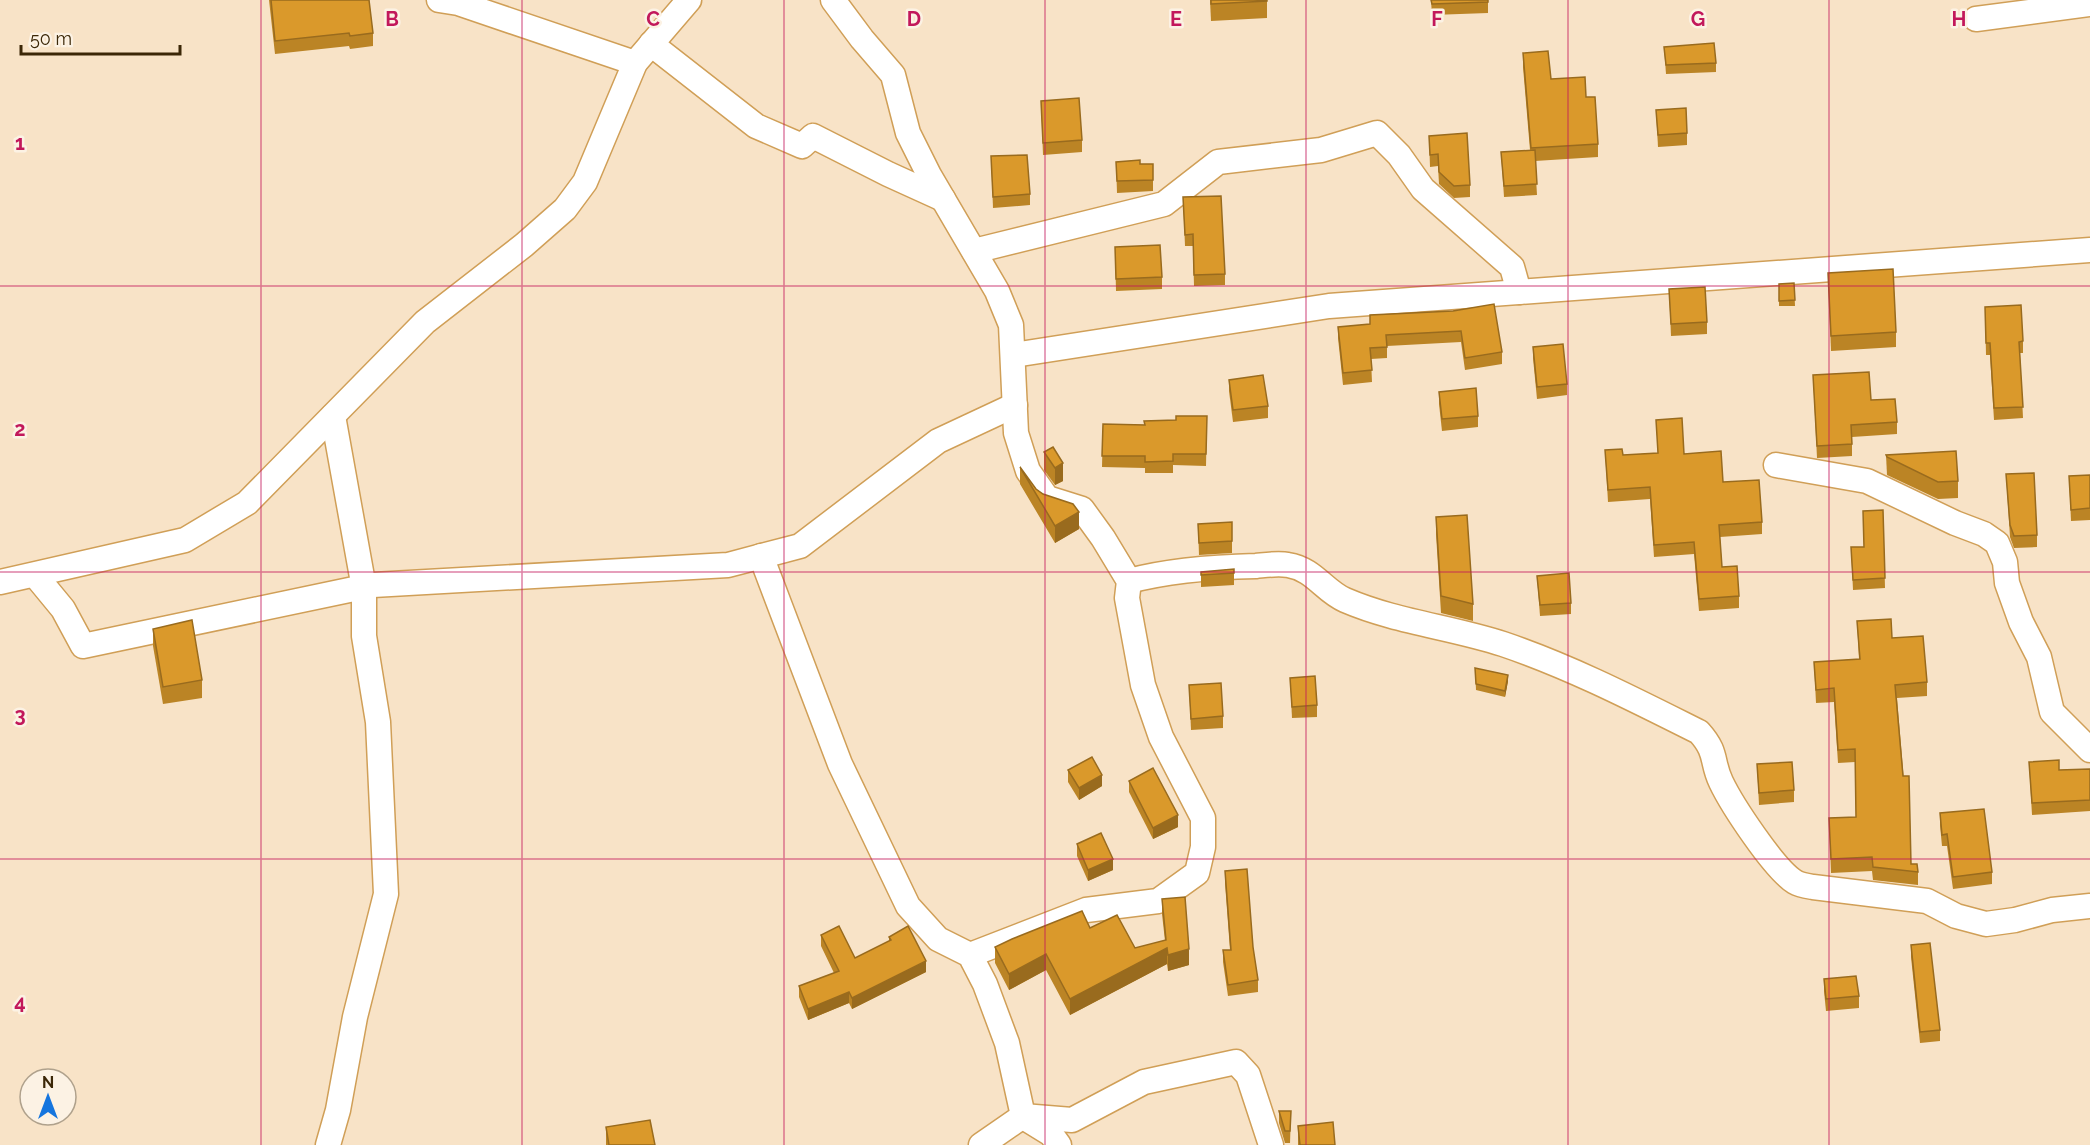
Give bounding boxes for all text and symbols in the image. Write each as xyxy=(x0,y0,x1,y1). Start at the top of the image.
text: B xyxy=(385,7,399,31)
text: C xyxy=(646,7,660,31)
text: D xyxy=(907,7,921,31)
text: E xyxy=(1170,7,1182,31)
text: F xyxy=(1431,7,1443,31)
text: G xyxy=(1691,7,1705,31)
text: H xyxy=(1952,7,1966,31)
scale bar xyxy=(21,18,180,56)
text: 50 m xyxy=(30,28,72,49)
text: 1 xyxy=(15,131,25,155)
text: 2 xyxy=(14,417,26,441)
text: 3 xyxy=(14,703,26,727)
text: 4 xyxy=(14,990,26,1014)
north arrow xyxy=(18,1067,78,1127)
text: N xyxy=(42,1073,54,1092)

